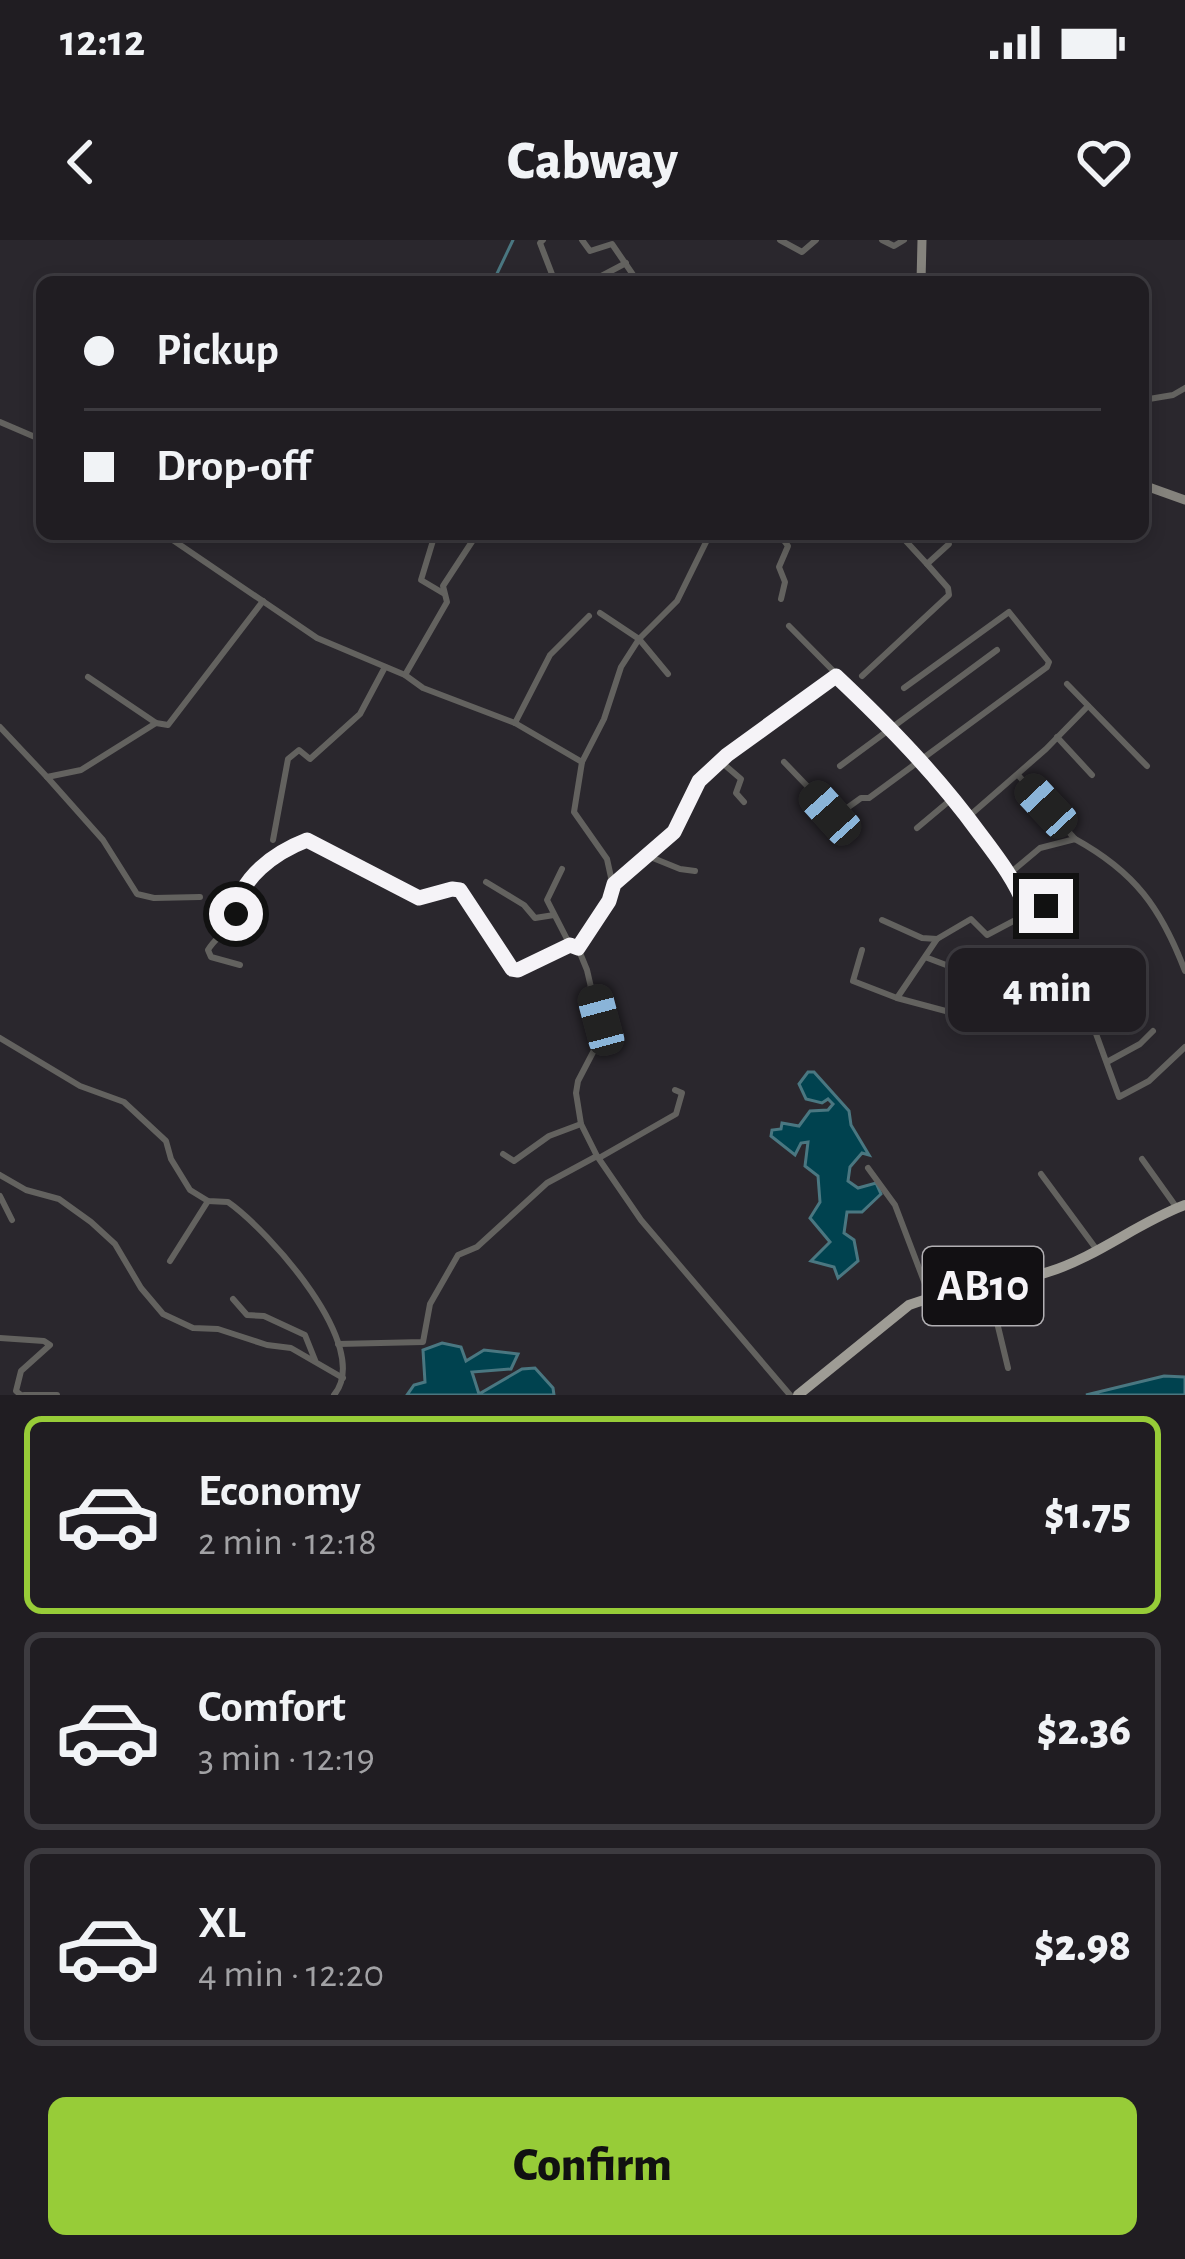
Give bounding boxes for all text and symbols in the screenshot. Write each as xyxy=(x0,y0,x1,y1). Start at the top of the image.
text: 12:12 xyxy=(60,19,145,64)
icon: back xyxy=(48,129,114,195)
icon: heart xyxy=(1071,129,1137,195)
text: Cabway xyxy=(507,135,678,189)
text: Pickup xyxy=(156,328,279,373)
text: Drop-off xyxy=(156,444,311,489)
car xyxy=(1008,767,1084,845)
car xyxy=(793,774,867,852)
route end xyxy=(1019,879,1073,933)
route start xyxy=(209,887,263,941)
callout: 4 min xyxy=(947,948,1145,1032)
text: 4 min xyxy=(1003,970,1091,1009)
car xyxy=(574,981,628,1059)
road number: AB10 xyxy=(923,1247,1043,1325)
icon: car xyxy=(54,1461,162,1569)
text: Economy xyxy=(198,1469,361,1514)
text: $1.75 xyxy=(1044,1492,1131,1537)
text: 2 min · 12:18 xyxy=(198,1523,377,1562)
icon: car xyxy=(54,1677,162,1785)
text: Comfort xyxy=(198,1685,346,1730)
text: $2.36 xyxy=(1037,1708,1131,1753)
text: 3 min · 12:19 xyxy=(198,1739,375,1778)
icon: car xyxy=(54,1893,162,2001)
text: XL xyxy=(198,1901,246,1946)
text: $2.98 xyxy=(1034,1924,1131,1969)
text: 4 min · 12:20 xyxy=(198,1955,384,1994)
button: Confirm xyxy=(48,2097,1137,2235)

